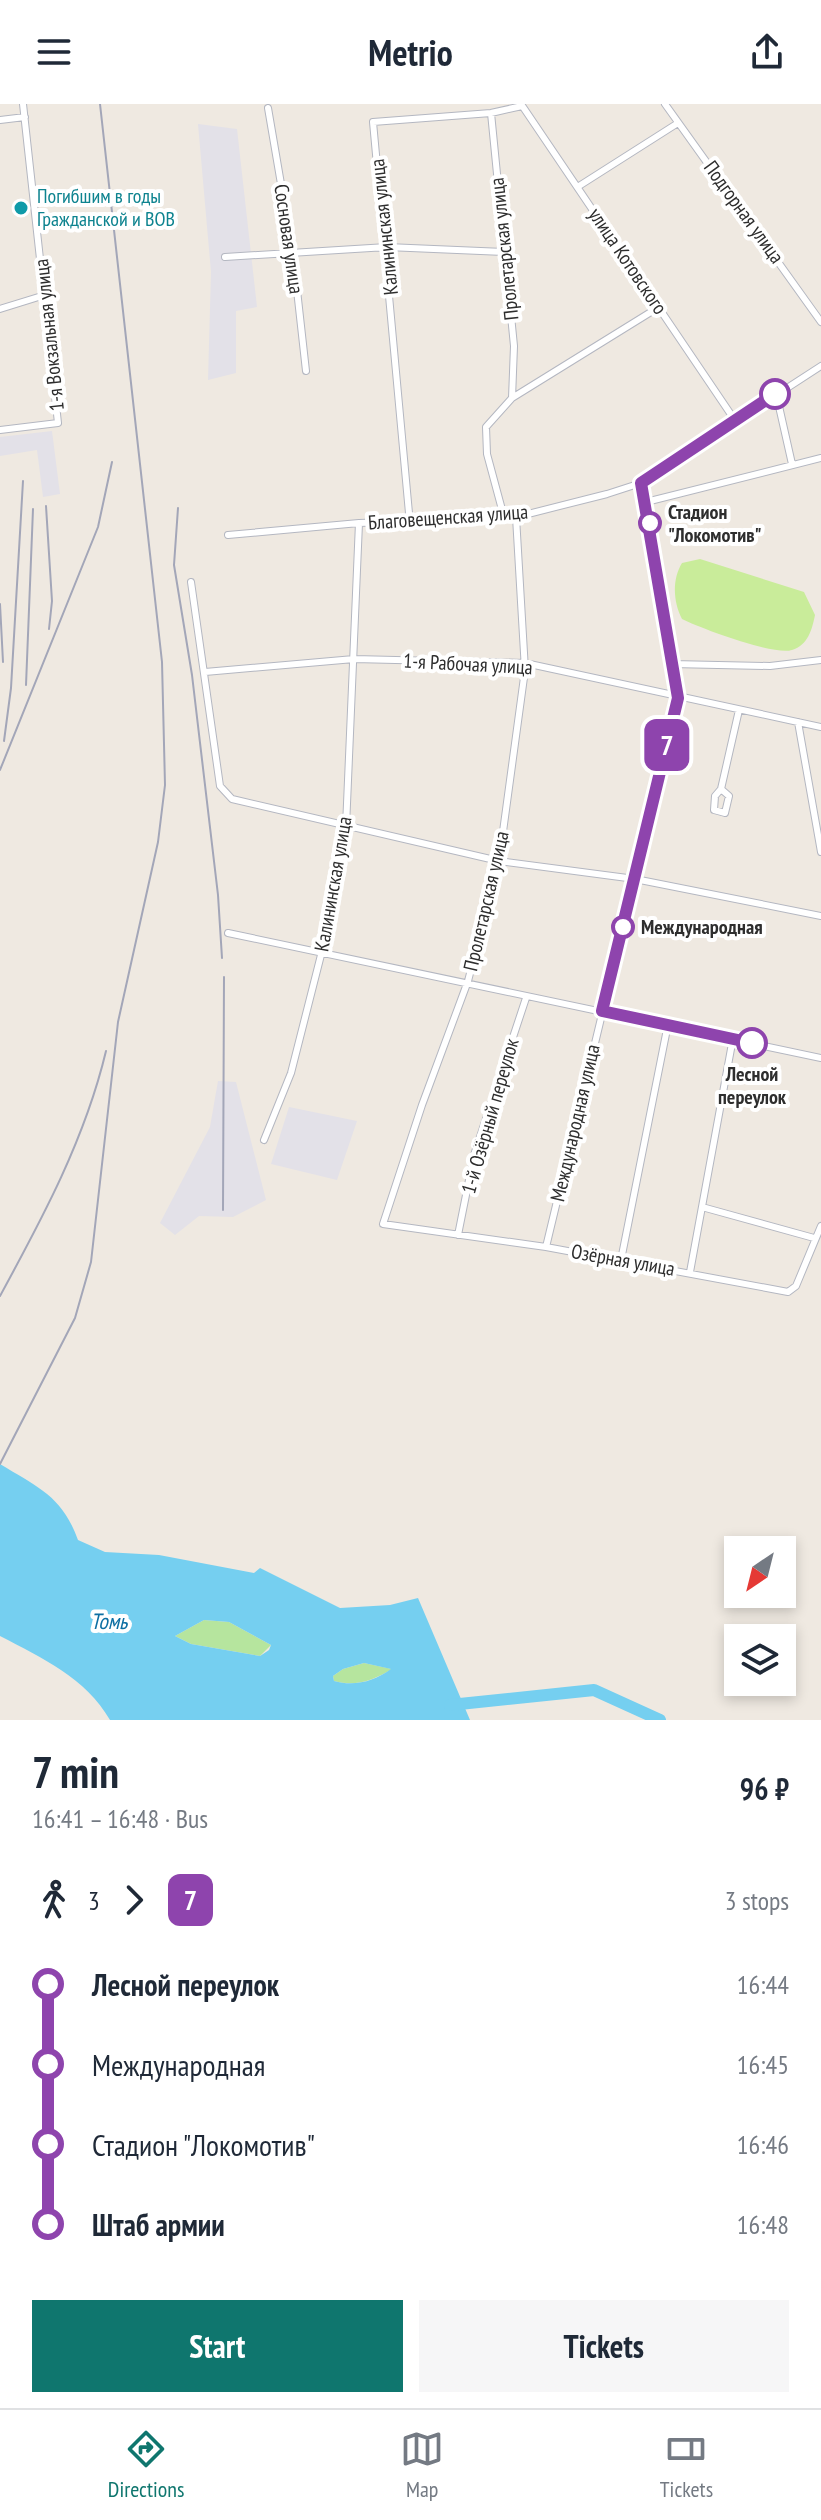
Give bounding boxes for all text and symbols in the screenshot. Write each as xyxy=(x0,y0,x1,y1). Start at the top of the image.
text: Metrio xyxy=(368,29,453,76)
icon: menu xyxy=(32,30,76,74)
icon: share xyxy=(745,30,789,74)
street label: Подгорная улица xyxy=(698,156,790,268)
street label: Калининская улица xyxy=(364,158,404,296)
street label: Пролетарская улица xyxy=(484,176,524,322)
street label: Сосновая улица xyxy=(268,182,310,296)
place label: Погибшим в годы Гражданской и ВОВ xyxy=(37,183,175,232)
marker: Погибшим в годы Гражданской и ВОВ xyxy=(12,199,30,217)
street label: улица Котовского xyxy=(583,203,673,319)
street label: 1-я Вокзальная улица xyxy=(28,258,70,412)
unlabelled marker xyxy=(760,379,790,409)
street label: Благовещенская улица xyxy=(367,498,529,536)
place label: Стадион "Локомотив" xyxy=(668,499,762,548)
marker: Стадион "Локомотив" xyxy=(639,512,661,534)
street label: 1-я Рабочая улица xyxy=(403,648,533,680)
line badge: 7 xyxy=(641,719,693,771)
text: 7 xyxy=(660,726,674,763)
street label: Калининская улица xyxy=(308,814,358,954)
street label: Пролетарская улица xyxy=(457,828,515,974)
place label: Международная xyxy=(641,914,763,940)
marker: Международная xyxy=(612,916,634,938)
marker: Лесной переулок xyxy=(737,1028,767,1058)
street label: 1-й Озёрный переулок xyxy=(455,1035,525,1197)
street label: Международная улица xyxy=(544,1042,606,1204)
place label: Лесной переулок xyxy=(718,1061,787,1110)
street label: Озёрная улица xyxy=(569,1238,677,1282)
north arrow xyxy=(724,1536,796,1608)
map controls xyxy=(724,1536,796,1696)
water label: Томь xyxy=(91,1607,128,1635)
button: layers xyxy=(724,1624,796,1696)
text: 7 min xyxy=(32,1743,119,1800)
text: 96 ₽ xyxy=(740,1769,789,1808)
text: 16:41 – 16:48 · Bus xyxy=(32,1802,208,1835)
icon: walk xyxy=(32,1878,76,1922)
icon: forward xyxy=(112,1878,156,1922)
text: 7 xyxy=(184,1881,197,1918)
text: 3 xyxy=(88,1884,100,1917)
text: 3 stops xyxy=(725,1884,789,1917)
text: Лесной переулок xyxy=(92,1965,279,2004)
text: 16:44 xyxy=(737,1968,789,2001)
text: Международная xyxy=(92,2045,265,2084)
text: 16:45 xyxy=(737,2048,789,2081)
text: Стадион "Локомотив" xyxy=(92,2125,315,2164)
text: 16:46 xyxy=(737,2128,789,2161)
text: Штаб армии xyxy=(92,2205,225,2244)
text: 16:48 xyxy=(737,2208,789,2241)
button: Start xyxy=(32,2300,403,2392)
button: Tickets xyxy=(419,2300,789,2392)
tab: Directions xyxy=(108,2427,184,2503)
tab: Map xyxy=(400,2427,444,2503)
tab: Tickets xyxy=(660,2427,713,2503)

